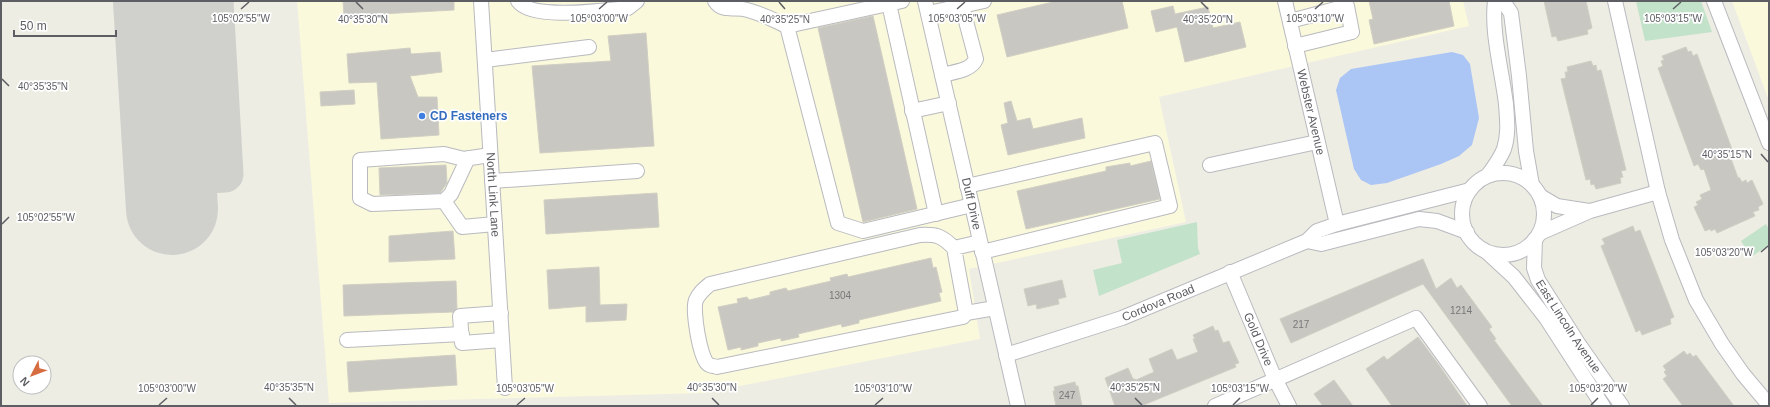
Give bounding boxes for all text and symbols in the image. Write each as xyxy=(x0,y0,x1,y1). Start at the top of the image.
scale bar xyxy=(14,12,116,38)
text: 105°02'55"W xyxy=(212,13,270,24)
text: 105°03'00"W xyxy=(570,13,628,24)
text: 105°03'05"W xyxy=(928,13,986,24)
text: 105°03'10"W xyxy=(1286,13,1344,24)
text: 105°03'15"W xyxy=(1644,13,1702,24)
text: 40°35'30"N xyxy=(338,14,388,25)
text: 40°35'25"N xyxy=(760,14,810,25)
text: 40°35'20"N xyxy=(1183,14,1233,25)
text: 50 m xyxy=(20,19,47,33)
street label: Webster Avenue xyxy=(1294,68,1328,157)
text: 40°35'35"N xyxy=(18,81,68,92)
place label: CD Fasteners xyxy=(430,109,508,123)
marker: CD Fasteners xyxy=(417,111,427,121)
text: 40°35'15"N xyxy=(1702,149,1752,160)
street label: North Link Lane xyxy=(483,152,503,238)
street label: Duff Drive xyxy=(959,176,984,232)
text: 105°02'55"W xyxy=(17,212,75,223)
text: 105°03'20"W xyxy=(1695,247,1753,258)
street label: East Lincoln Avenue xyxy=(1533,277,1604,376)
street label: Cordova Road xyxy=(1120,282,1197,324)
house number: 1304 xyxy=(829,290,852,301)
house number: 1214 xyxy=(1450,305,1473,316)
street label: Gold Drive xyxy=(1241,310,1276,368)
house number: 217 xyxy=(1293,319,1310,330)
north arrow xyxy=(12,355,52,395)
text: N xyxy=(17,375,32,389)
text: 40°35'35"N xyxy=(264,382,314,393)
text: 40°35'30"N xyxy=(687,382,737,393)
text: 40°35'25"N xyxy=(1110,382,1160,393)
text: 105°03'00"W xyxy=(138,383,196,394)
text: 105°03'05"W xyxy=(496,383,554,394)
text: 105°03'10"W xyxy=(854,383,912,394)
text: 105°03'15"W xyxy=(1211,383,1269,394)
text: 105°03'20"W xyxy=(1569,383,1627,394)
house number: 247 xyxy=(1059,390,1076,401)

